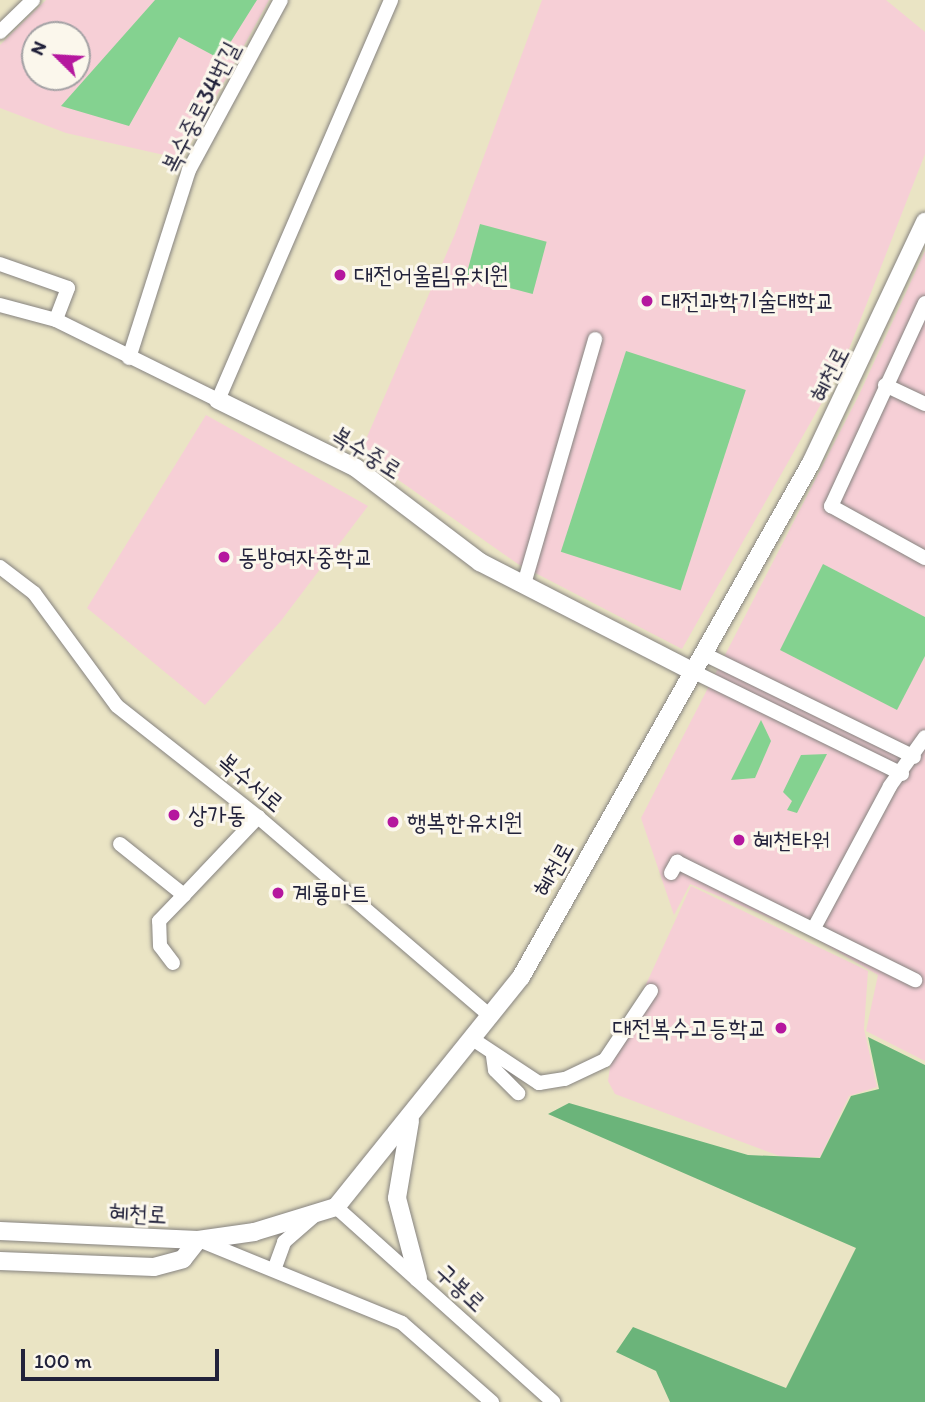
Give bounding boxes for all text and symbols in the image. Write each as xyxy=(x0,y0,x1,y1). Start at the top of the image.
north arrow xyxy=(21,21,91,91)
street label: 복수중로34번길 xyxy=(155,37,245,177)
text: N xyxy=(25,38,51,59)
place label: 대전어울림유치원 xyxy=(354,261,508,289)
marker: 대전어울림유치원 xyxy=(332,267,348,283)
place label: 대전과학기술대학교 xyxy=(661,287,835,315)
marker: 대전과학기술대학교 xyxy=(639,293,655,309)
street label: 혜천로 xyxy=(803,342,855,406)
street label: 복수중로 xyxy=(327,419,407,485)
place label: 동방여자중학교 xyxy=(238,543,373,571)
marker: 동방여자중학교 xyxy=(216,549,232,565)
street label: 복수서로 xyxy=(212,746,290,818)
place label: 상가동 xyxy=(188,801,246,829)
marker: 상가동 xyxy=(166,807,182,823)
place label: 행복한유치원 xyxy=(407,808,523,836)
marker: 행복한유치원 xyxy=(385,814,401,830)
place label: 혜천타워 xyxy=(753,826,830,854)
marker: 혜천타워 xyxy=(731,832,747,848)
street label: 혜천로 xyxy=(526,837,580,901)
place label: 계룡마트 xyxy=(292,879,369,907)
marker: 계룡마트 xyxy=(270,885,286,901)
place label: 대전복수고등학교 xyxy=(612,1014,767,1042)
marker: 대전복수고등학교 xyxy=(773,1020,789,1036)
street label: 혜천로 xyxy=(108,1197,168,1229)
street label: 구봉로 xyxy=(430,1257,492,1317)
scale bar xyxy=(24,1336,222,1380)
text: 100 m xyxy=(34,1348,92,1373)

